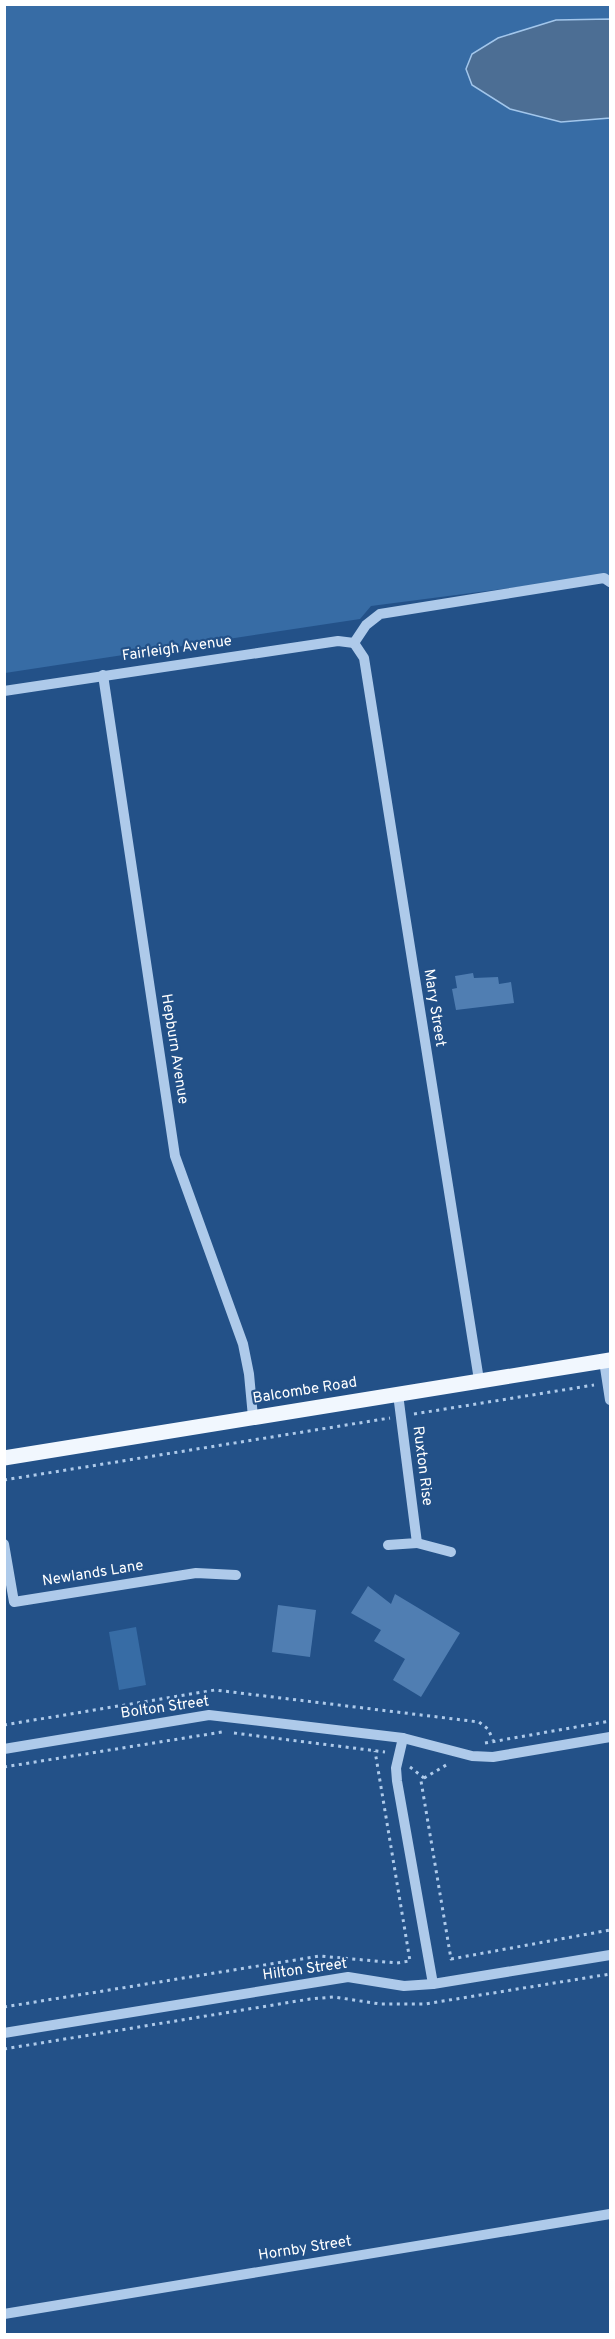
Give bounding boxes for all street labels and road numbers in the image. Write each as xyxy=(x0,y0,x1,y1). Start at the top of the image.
street label: Fairleigh Avenue xyxy=(121,632,233,666)
street label: Mary Street xyxy=(418,968,450,1048)
street label: Hepburn Avenue xyxy=(156,992,192,1106)
street label: Balcombe Road xyxy=(251,1373,359,1409)
street label: Ruxton Rise xyxy=(408,1425,436,1507)
street label: Newlands Lane xyxy=(41,1557,145,1591)
street label: Bolton Street xyxy=(119,1692,211,1724)
street label: Hilton Street xyxy=(261,1955,349,1985)
street label: Hornby Street xyxy=(257,2232,353,2266)

